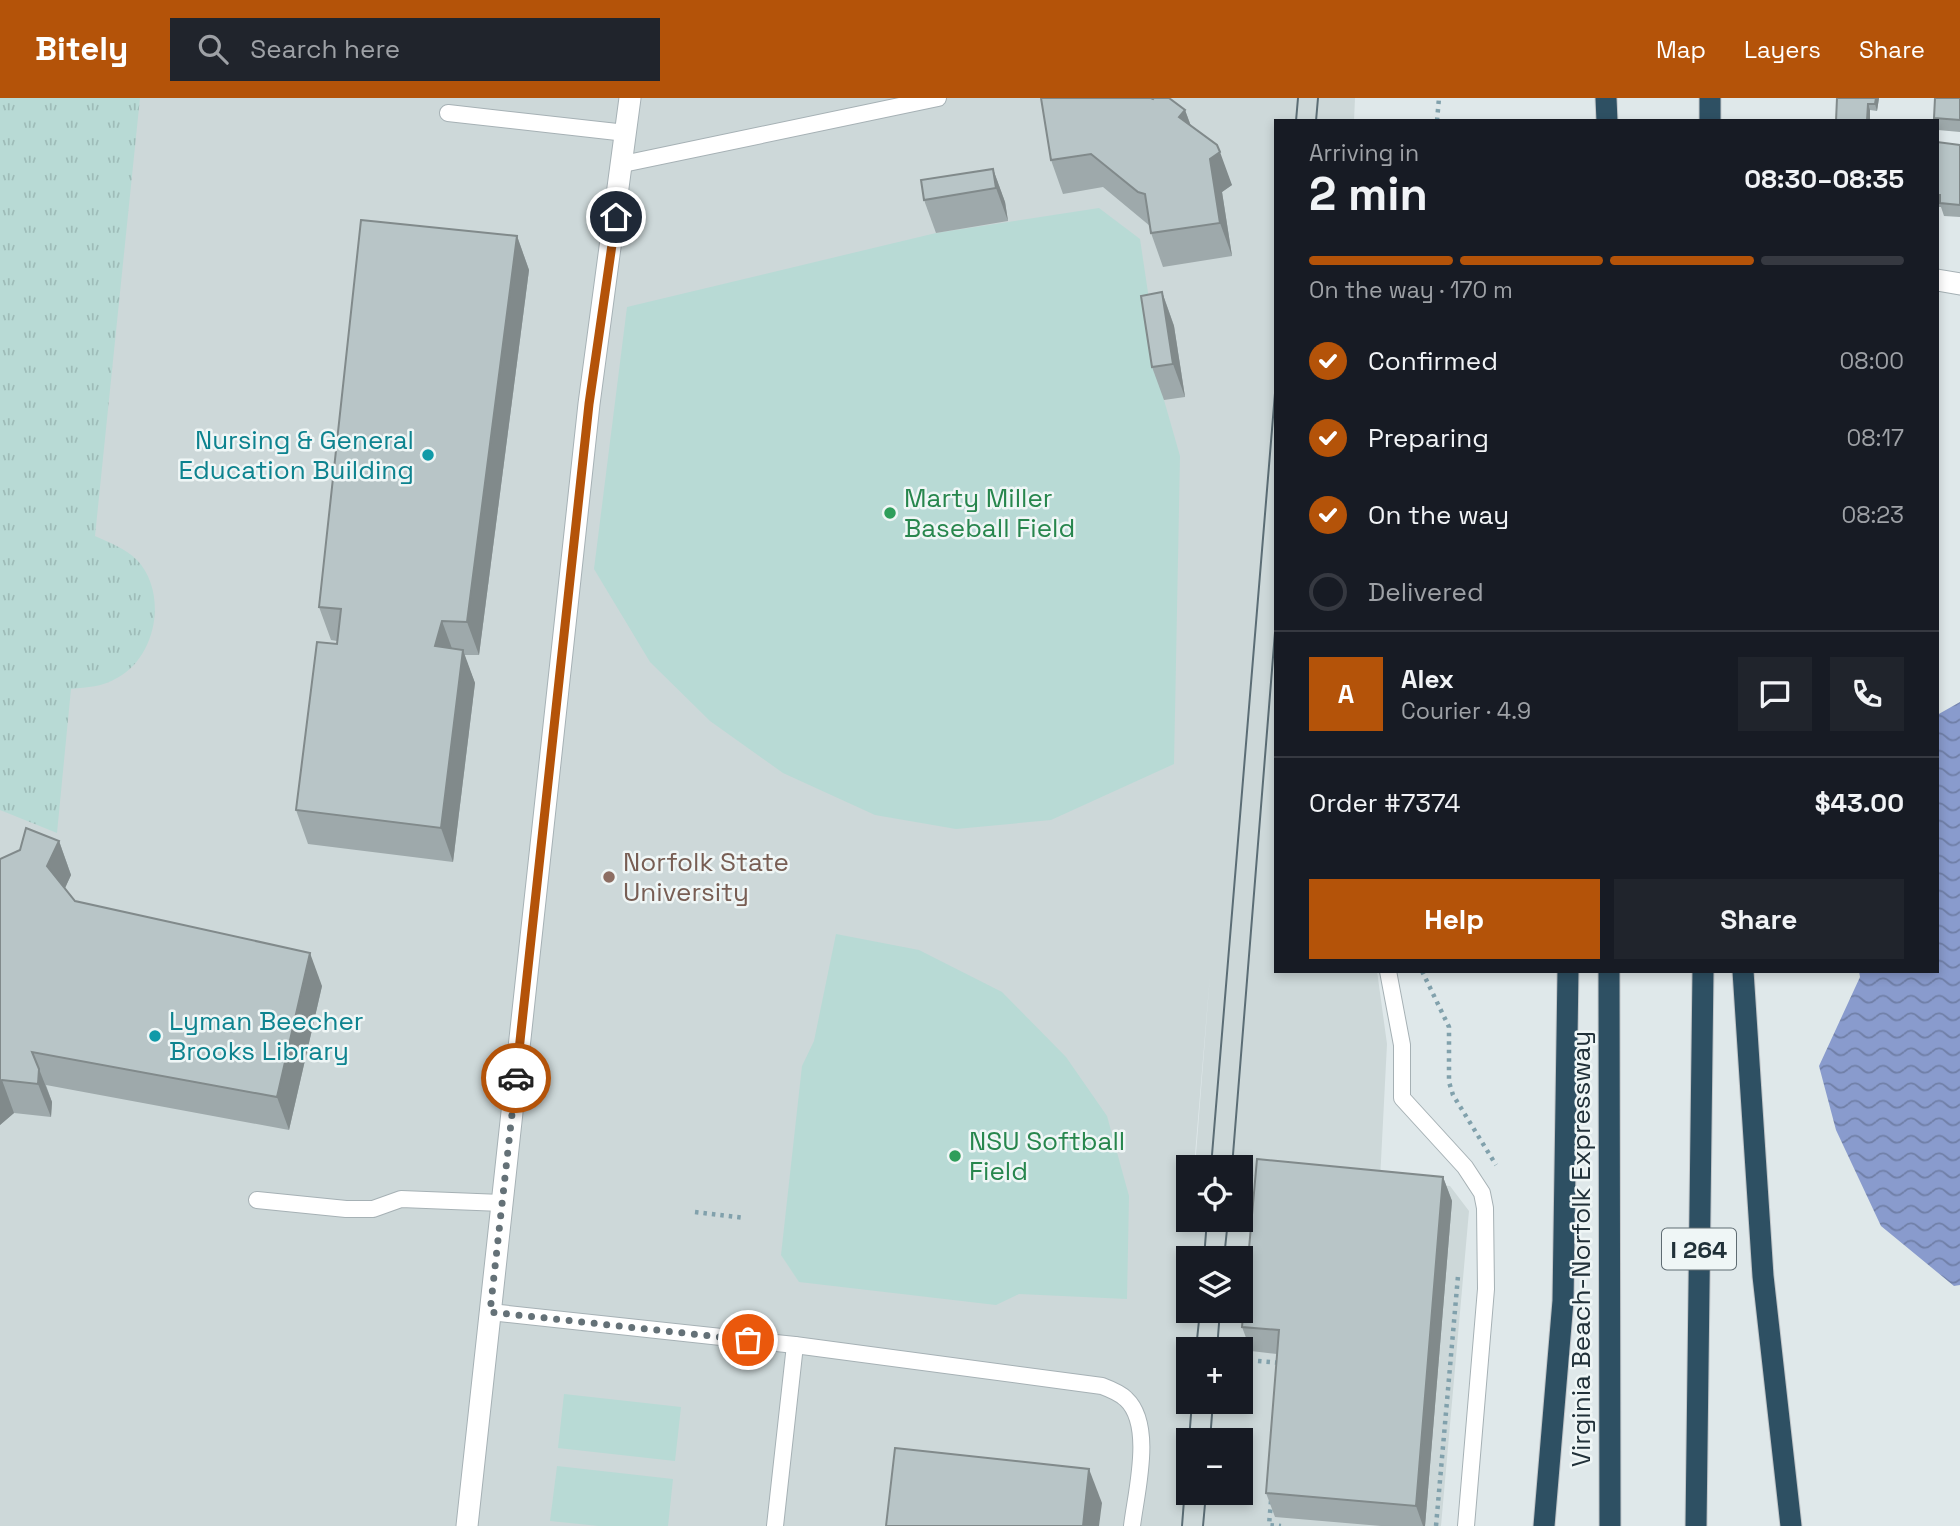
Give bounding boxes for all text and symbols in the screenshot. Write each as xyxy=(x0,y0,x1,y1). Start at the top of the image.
search box xyxy=(170,18,660,81)
text: Bitely xyxy=(35,28,128,70)
icon: search xyxy=(194,30,232,68)
text: Search here xyxy=(250,32,400,66)
text: Map xyxy=(1656,34,1706,65)
text: Layers xyxy=(1744,34,1821,65)
text: Share xyxy=(1859,34,1925,65)
text: Arriving in xyxy=(1309,138,1419,168)
text: 08:30–08:35 xyxy=(1744,162,1904,196)
text: 2 min xyxy=(1309,165,1428,223)
pin xyxy=(586,187,646,247)
icon: home xyxy=(597,198,635,236)
text: On the way · 170 m xyxy=(1309,275,1513,305)
icon: check xyxy=(1309,342,1347,380)
text: Confirmed xyxy=(1368,344,1498,378)
text: 08:00 xyxy=(1840,346,1904,376)
icon: check xyxy=(1309,419,1347,457)
text: Preparing xyxy=(1368,421,1489,455)
place label: Nursing & General Education Building xyxy=(178,423,414,487)
text: 08:17 xyxy=(1847,423,1904,453)
marker: Nursing & General Education Building xyxy=(420,447,436,463)
place label: Marty Miller Baseball Field xyxy=(904,481,1075,545)
icon: check xyxy=(1309,496,1347,534)
text: On the way xyxy=(1368,498,1509,532)
text: 08:23 xyxy=(1841,500,1904,530)
marker: Marty Miller Baseball Field xyxy=(882,505,898,521)
text: Delivered xyxy=(1368,575,1484,609)
button: chat xyxy=(1738,657,1812,731)
button: phone xyxy=(1830,657,1904,731)
text: Alex xyxy=(1401,662,1454,696)
text: A xyxy=(1338,677,1354,711)
text: Courier · 4.9 xyxy=(1401,696,1531,726)
text: Order #7374 xyxy=(1309,786,1460,820)
text: $43.00 xyxy=(1815,786,1904,820)
place label: Norfolk State University xyxy=(623,845,789,909)
marker: Norfolk State University xyxy=(601,869,617,885)
button: Help xyxy=(1309,879,1600,959)
button: Share xyxy=(1614,879,1904,959)
place label: Lyman Beecher Brooks Library xyxy=(169,1004,364,1068)
marker: Lyman Beecher Brooks Library xyxy=(147,1028,163,1044)
street label: Virginia Beach-Norfolk Expressway xyxy=(1564,1031,1598,1467)
courier xyxy=(481,1043,551,1113)
icon: car xyxy=(497,1059,535,1097)
place label: NSU Softball Field xyxy=(969,1124,1125,1188)
marker: NSU Softball Field xyxy=(947,1148,963,1164)
map controls xyxy=(1176,1155,1253,1505)
button: locate xyxy=(1176,1155,1253,1232)
road number: I 264 xyxy=(1662,1228,1736,1269)
button: layers xyxy=(1176,1246,1253,1323)
pin xyxy=(718,1310,778,1370)
icon: bag xyxy=(729,1321,767,1359)
button: + xyxy=(1176,1337,1253,1414)
button: − xyxy=(1176,1428,1253,1505)

